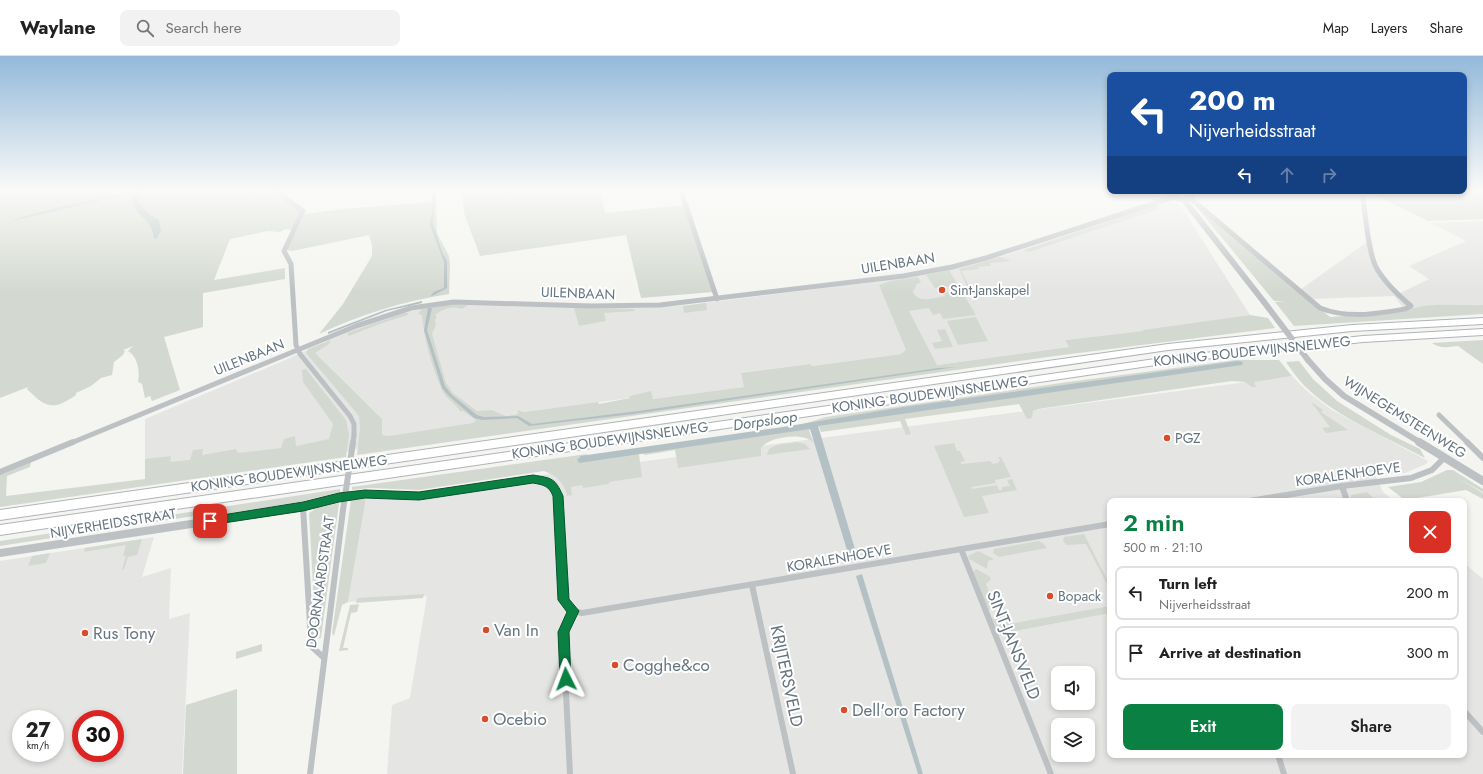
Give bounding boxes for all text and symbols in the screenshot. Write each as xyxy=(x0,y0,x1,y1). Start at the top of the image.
search box xyxy=(120,10,400,46)
text: Waylane xyxy=(20,14,96,41)
icon: search xyxy=(134,17,156,39)
text: Search here xyxy=(166,17,241,39)
text: Map xyxy=(1323,18,1349,38)
text: Layers xyxy=(1371,18,1407,38)
text: Share xyxy=(1429,18,1463,38)
text: 200 m xyxy=(1189,80,1276,121)
icon: left xyxy=(1123,88,1175,140)
text: Nijverheidsstraat xyxy=(1189,118,1316,144)
icon: left xyxy=(1234,164,1256,186)
icon: ahead xyxy=(1276,164,1298,186)
icon: right xyxy=(1318,164,1340,186)
street label: UILENBAAN xyxy=(860,247,936,279)
place label: Sint-Janskapel xyxy=(950,280,1029,300)
street label: UILENBAAN xyxy=(540,282,616,304)
marker: Sint-Janskapel xyxy=(937,285,947,295)
street label: KONING BOUDEWIJNSNELWEG xyxy=(1152,331,1352,371)
street label: UILENBAAN xyxy=(211,334,287,380)
street label: KONING BOUDEWIJNSNELWEG xyxy=(830,370,1030,418)
street label: WIJNEGEMSTEENWEG xyxy=(1340,371,1471,463)
water label: Dorpsloop xyxy=(732,406,799,436)
street label: KONING BOUDEWIJNSNELWEG xyxy=(510,416,710,464)
place label: PGZ xyxy=(1175,428,1201,448)
marker: PGZ xyxy=(1162,433,1172,443)
street label: KONING BOUDEWIJNSNELWEG xyxy=(189,449,389,497)
street label: KORALENHOEVE xyxy=(1294,457,1402,491)
street label: NIJVERHEIDSSTRAAT xyxy=(49,503,178,543)
pin xyxy=(193,504,227,538)
text: 2 min xyxy=(1123,505,1185,540)
icon: arrive xyxy=(199,510,221,532)
button: close xyxy=(1409,511,1451,553)
street label: DOORNAARDSTRAAT xyxy=(301,514,339,649)
text: 500 m · 21:10 xyxy=(1123,538,1202,557)
street label: KORALENHOEVE xyxy=(785,539,893,577)
text: Turn left xyxy=(1159,573,1217,595)
icon: left xyxy=(1125,582,1147,604)
text: 200 m xyxy=(1406,582,1449,604)
place label: Bopack xyxy=(1058,586,1102,606)
street label: SINT-JANSVELD xyxy=(981,587,1047,703)
marker: Bopack xyxy=(1045,591,1055,601)
text: Nijverheidsstraat xyxy=(1159,595,1250,614)
place label: Van In xyxy=(494,618,539,642)
place label: Rus Tony xyxy=(93,621,156,645)
street label: KRIJTERSVELD xyxy=(765,623,809,729)
marker: Van In xyxy=(481,625,491,635)
marker: Rus Tony xyxy=(80,628,90,638)
icon: arrive xyxy=(1125,642,1147,664)
text: Arrive at destination xyxy=(1159,642,1301,664)
text: 300 m xyxy=(1407,642,1449,664)
place label: Cogghe&co xyxy=(623,653,710,677)
position arrow xyxy=(545,658,587,700)
marker: Cogghe&co xyxy=(610,660,620,670)
map controls xyxy=(1051,666,1095,762)
button: sound xyxy=(1051,666,1095,710)
place label: Dell'oro Factory xyxy=(852,698,965,722)
button: Exit xyxy=(1123,704,1283,750)
button: Share xyxy=(1291,704,1451,750)
marker: Dell'oro Factory xyxy=(839,705,849,715)
place label: Ocebio xyxy=(493,707,547,731)
speed limit sign: 30 xyxy=(72,710,124,762)
marker: Ocebio xyxy=(480,714,490,724)
text: 27 xyxy=(25,716,51,745)
button: layers xyxy=(1051,718,1095,762)
text: km/h xyxy=(27,738,49,753)

